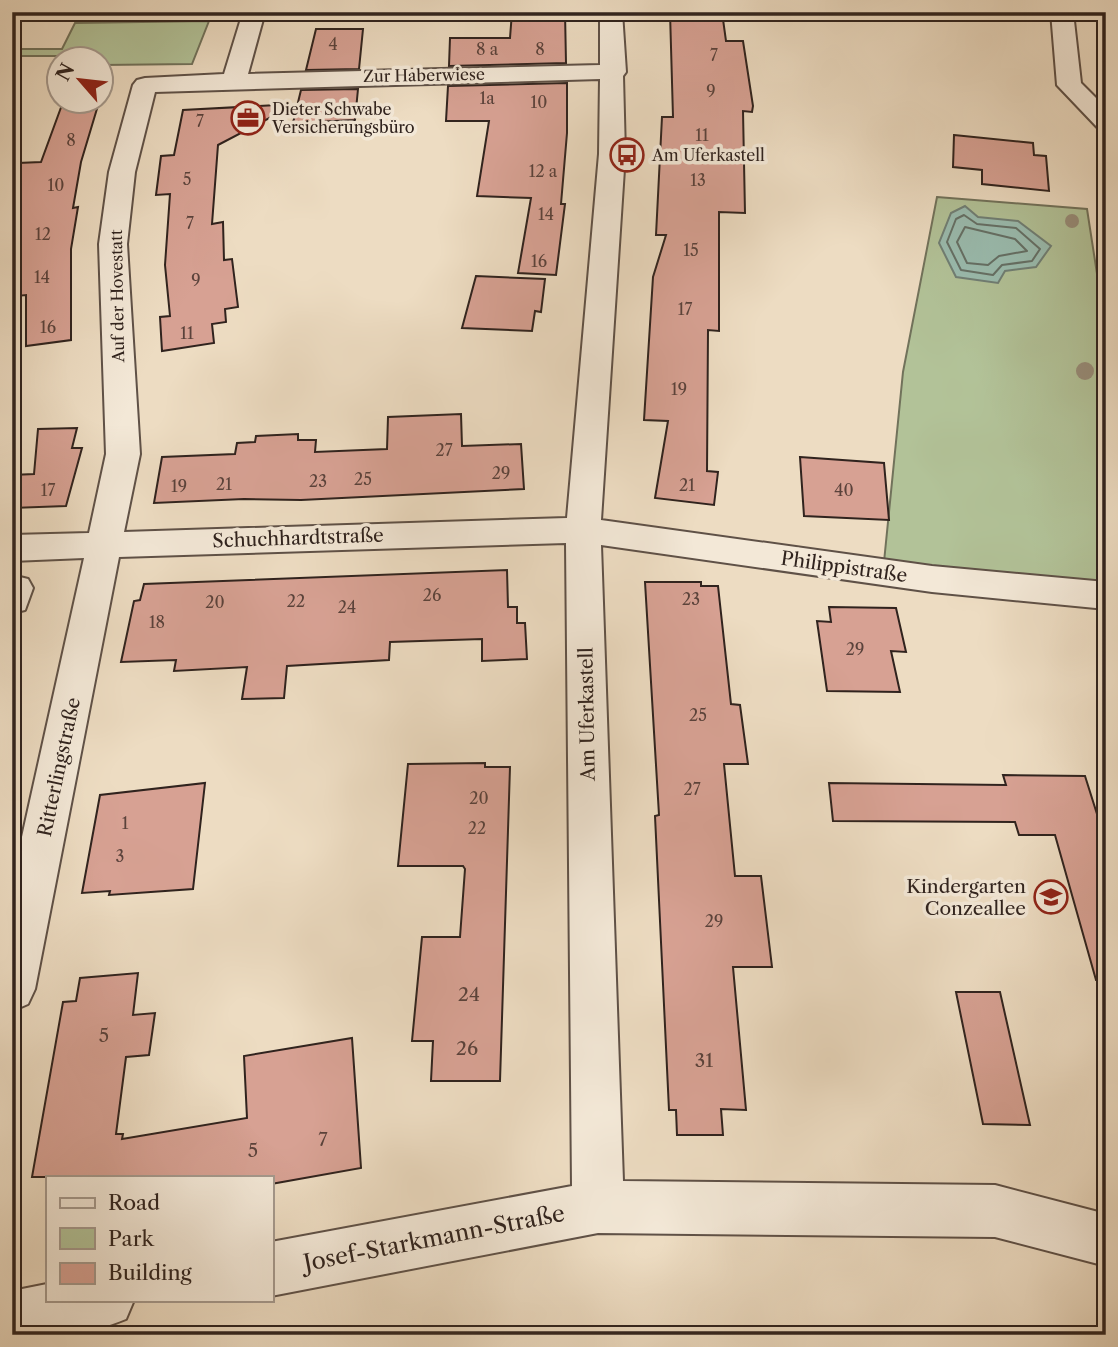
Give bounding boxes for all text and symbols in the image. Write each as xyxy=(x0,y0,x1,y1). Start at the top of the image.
house number: 4 xyxy=(328,34,338,54)
house number: 8 a xyxy=(476,39,499,59)
house number: 8 xyxy=(535,39,545,59)
house number: 7 xyxy=(710,45,718,65)
north arrow xyxy=(46,46,116,116)
text: N xyxy=(51,60,79,85)
street label: Zur Haberwiese xyxy=(363,64,485,86)
house number: 9 xyxy=(706,81,716,101)
house number: 1a xyxy=(479,88,495,108)
house number: 10 xyxy=(531,92,547,112)
office icon: Dieter Schwabe Versicherungsbüro xyxy=(229,99,267,137)
place label: Dieter Schwabe Versicherungsbüro xyxy=(271,99,415,137)
house number: 7 xyxy=(196,111,204,131)
house number: 11 xyxy=(695,125,709,145)
house number: 8 xyxy=(66,130,76,150)
bus stop icon: Am Uferkastell xyxy=(608,136,646,174)
place label: Am Uferkastell xyxy=(651,145,765,165)
house number: 12 a xyxy=(529,161,558,181)
house number: 5 xyxy=(183,169,191,189)
house number: 13 xyxy=(690,170,706,190)
house number: 10 xyxy=(48,175,64,195)
house number: 14 xyxy=(538,204,554,224)
house number: 7 xyxy=(186,213,194,233)
house number: 12 xyxy=(35,224,51,244)
street label: Auf der Hovestatt xyxy=(106,229,128,364)
house number: 15 xyxy=(683,240,699,260)
house number: 16 xyxy=(531,251,547,271)
house number: 14 xyxy=(34,267,50,287)
house number: 9 xyxy=(191,270,201,290)
house number: 17 xyxy=(678,299,692,319)
house number: 16 xyxy=(40,317,56,337)
house number: 11 xyxy=(180,323,194,343)
house number: 19 xyxy=(671,379,687,399)
house number: 27 xyxy=(435,440,453,460)
house number: 29 xyxy=(492,463,510,483)
house number: 25 xyxy=(354,469,372,489)
house number: 23 xyxy=(309,471,327,491)
house number: 21 xyxy=(216,474,232,494)
house number: 21 xyxy=(679,475,695,495)
house number: 19 xyxy=(171,476,187,496)
house number: 17 xyxy=(41,480,55,500)
house number: 40 xyxy=(834,480,854,500)
street label: Schuchhardtstraße xyxy=(212,524,384,552)
street label: Philippistraße xyxy=(779,547,909,587)
house number: 26 xyxy=(423,585,441,605)
house number: 23 xyxy=(682,589,700,609)
house number: 22 xyxy=(287,591,305,611)
house number: 20 xyxy=(205,592,225,612)
house number: 24 xyxy=(338,597,356,617)
house number: 18 xyxy=(149,612,165,632)
house number: 29 xyxy=(846,639,864,659)
street label: Am Uferkastell xyxy=(574,647,600,782)
street label: Ritterlingstraße xyxy=(33,695,85,839)
house number: 25 xyxy=(689,705,707,725)
house number: 27 xyxy=(683,779,701,799)
house number: 20 xyxy=(469,788,489,808)
house number: 1 xyxy=(122,813,129,833)
house number: 22 xyxy=(468,818,486,838)
house number: 3 xyxy=(116,846,124,866)
place label: Kindergarten Conzeallee xyxy=(906,875,1026,920)
school or university icon: Kindergarten Conzeallee xyxy=(1032,878,1070,916)
house number: 29 xyxy=(705,911,723,931)
house number: 24 xyxy=(458,983,480,1006)
house number: 5 xyxy=(99,1024,109,1047)
house number: 26 xyxy=(456,1037,478,1060)
house number: 31 xyxy=(695,1049,713,1072)
house number: 7 xyxy=(318,1128,328,1151)
house number: 5 xyxy=(248,1139,258,1162)
legend xyxy=(46,1176,273,1302)
text: Road xyxy=(108,1190,160,1215)
street label: Josef-Starkmann-Straße xyxy=(298,1199,567,1278)
text: Park xyxy=(108,1226,154,1251)
text: Building xyxy=(108,1260,193,1285)

